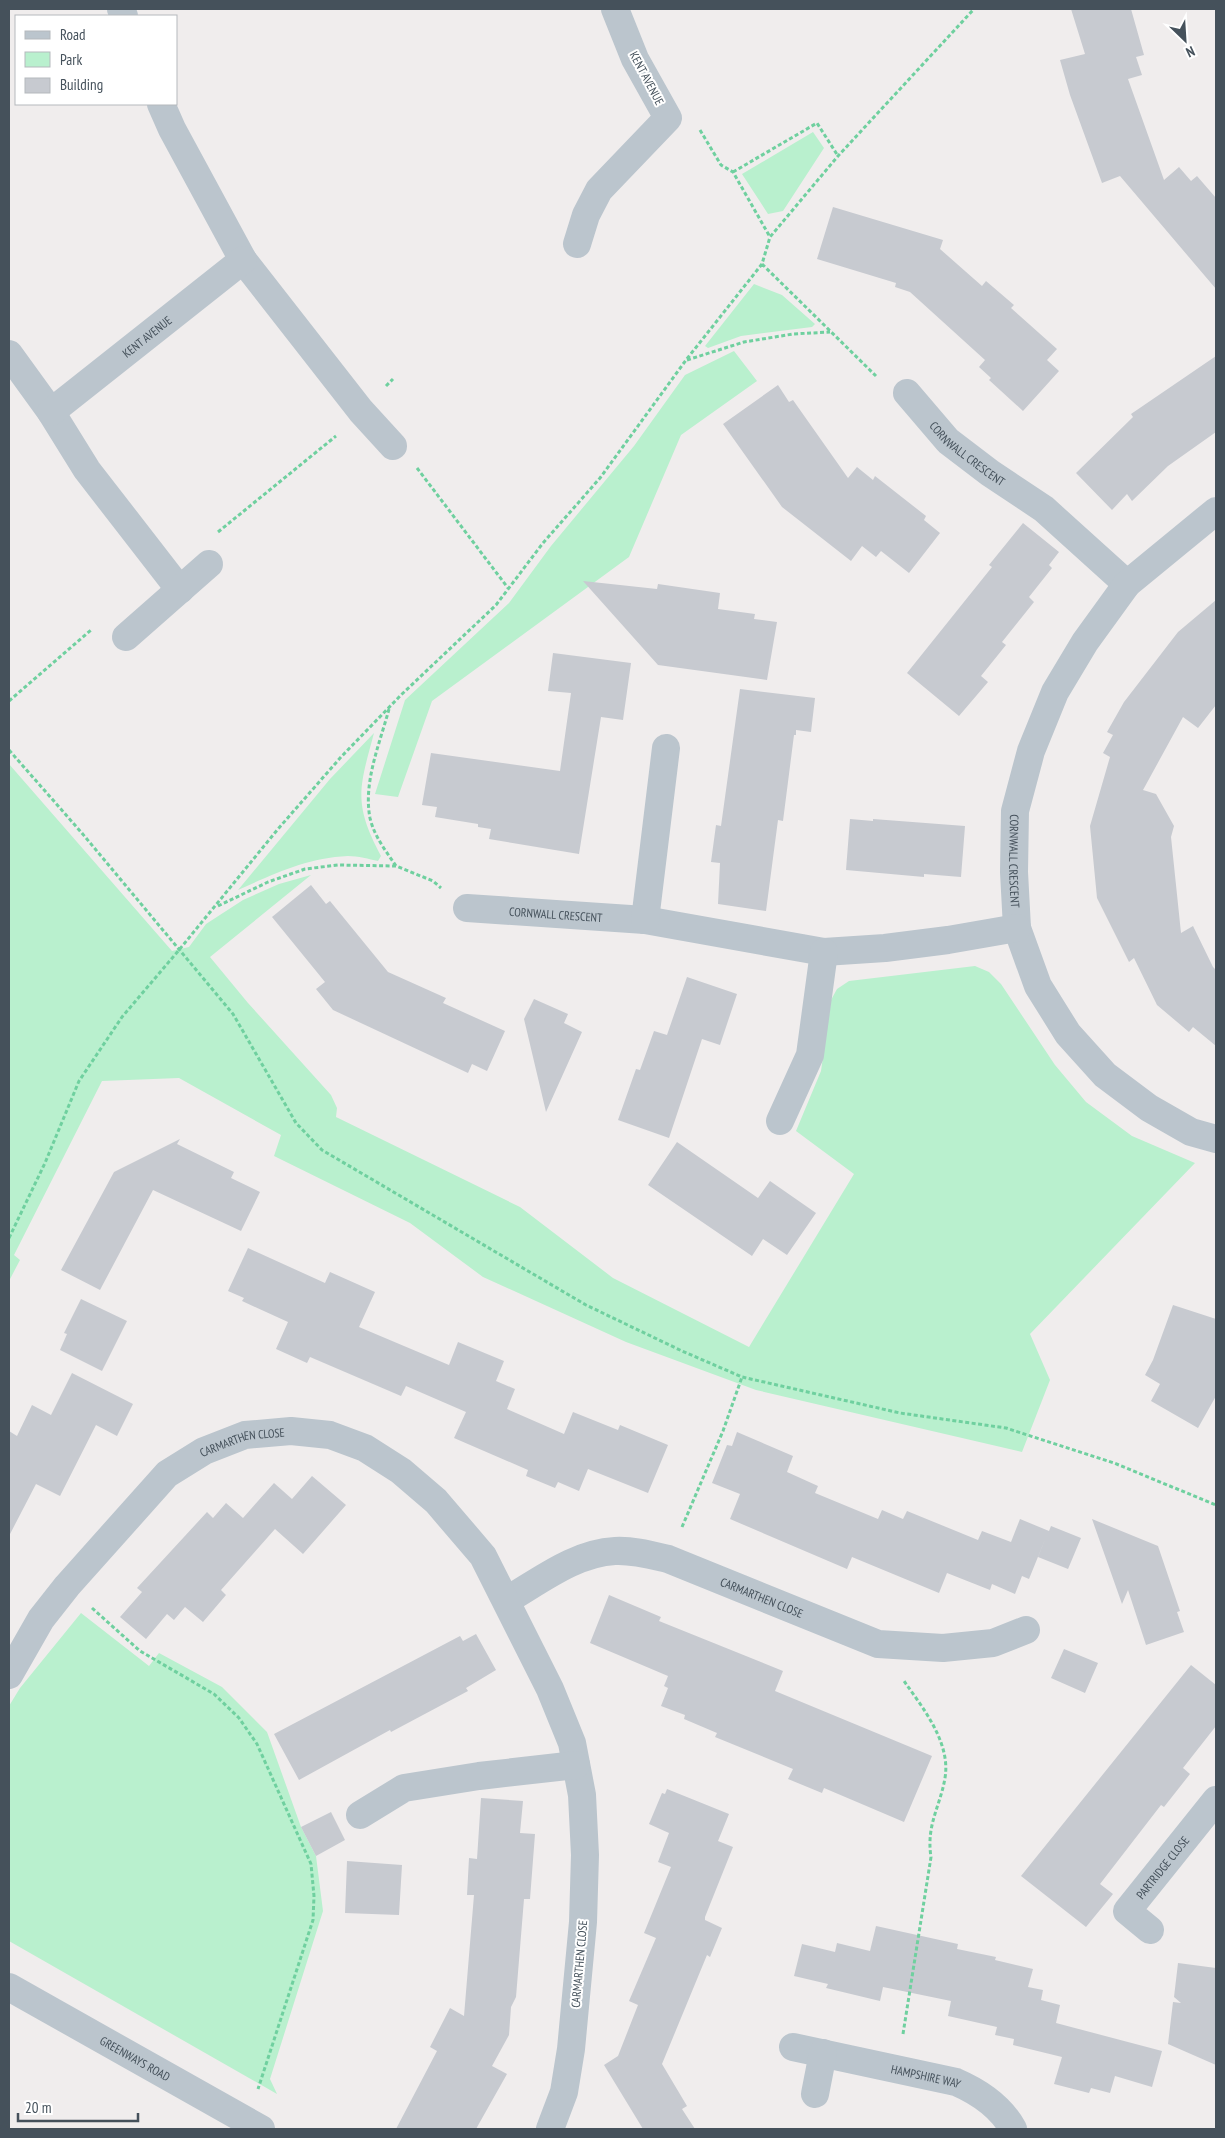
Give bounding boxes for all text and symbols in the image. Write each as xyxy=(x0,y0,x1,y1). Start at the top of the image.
legend xyxy=(15,15,178,105)
north arrow xyxy=(1160,15,1210,65)
text: Road xyxy=(60,25,86,44)
text: N xyxy=(1183,42,1198,62)
street label: KENT AVENUE xyxy=(627,49,667,107)
text: Park xyxy=(60,50,82,69)
text: Building xyxy=(60,75,103,94)
street label: KENT AVENUE xyxy=(119,312,174,360)
street label: CORNWALL CRESCENT xyxy=(927,418,1009,489)
street label: CORNWALL CRESCENT xyxy=(1006,814,1023,909)
street label: CORNWALL CRESCENT xyxy=(509,903,604,925)
street label: CARMARTHEN CLOSE xyxy=(197,1424,285,1460)
street label: CARMARTHEN CLOSE xyxy=(718,1574,805,1620)
street label: PARTRIDGE CLOSE xyxy=(1132,1833,1192,1902)
street label: CARMARTHEN CLOSE xyxy=(568,1920,590,2008)
street label: GREENWAYS ROAD xyxy=(98,2032,173,2084)
street label: HAMPSHIRE WAY xyxy=(890,2061,964,2091)
scale bar xyxy=(18,2090,138,2122)
text: 20 m xyxy=(25,2098,51,2117)

